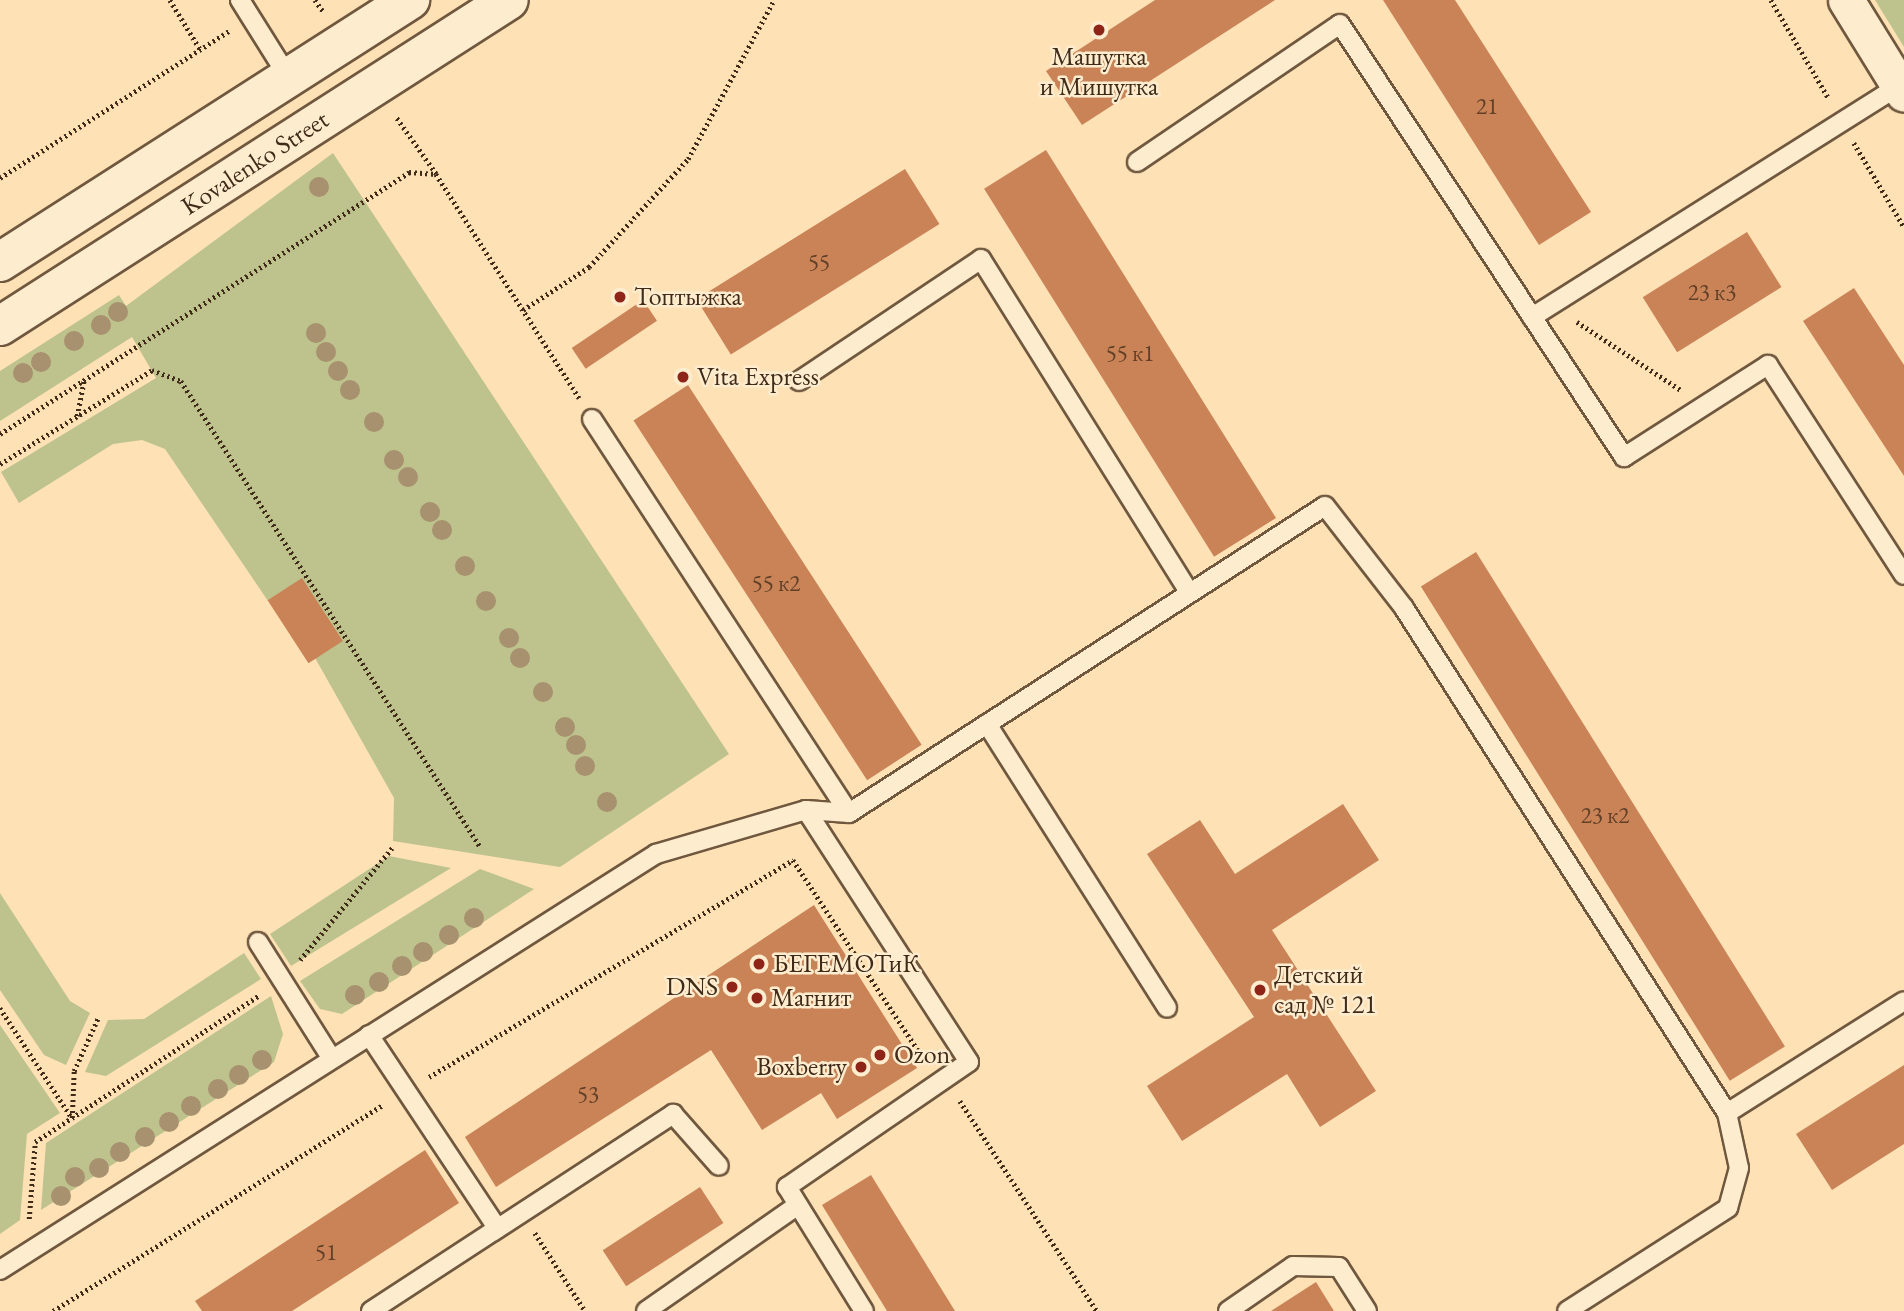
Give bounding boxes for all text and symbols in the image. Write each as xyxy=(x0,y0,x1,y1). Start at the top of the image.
marker: Машутка и Мишутка xyxy=(1091,22,1107,38)
place label: Машутка и Мишутка xyxy=(1040,41,1158,102)
house number: 21 xyxy=(1476,92,1498,120)
street label: Kovalenko Street xyxy=(176,104,334,222)
house number: 55 xyxy=(808,248,830,276)
house number: 23 к3 xyxy=(1688,278,1736,306)
place label: Топтыжка xyxy=(634,281,742,313)
marker: Топтыжка xyxy=(612,289,628,305)
house number: 55 к1 xyxy=(1106,339,1154,367)
place label: Vita Express xyxy=(697,361,819,393)
marker: Vita Express xyxy=(675,369,691,385)
house number: 55 к2 xyxy=(752,569,800,597)
house number: 23 к2 xyxy=(1581,801,1629,829)
place label: БЕГЕМОТиК xyxy=(773,948,920,980)
marker: БЕГЕМОТиК xyxy=(751,956,767,972)
place label: Детский сад № 121 xyxy=(1274,959,1377,1020)
place label: DNS xyxy=(666,971,718,1003)
marker: DNS xyxy=(724,979,740,995)
place label: Магнит xyxy=(771,982,851,1014)
marker: Детский сад № 121 xyxy=(1252,982,1268,998)
marker: Магнит xyxy=(749,990,765,1006)
place label: Ozon xyxy=(894,1039,950,1071)
marker: Ozon xyxy=(872,1047,888,1063)
place label: Boxberry xyxy=(756,1051,847,1083)
marker: Boxberry xyxy=(853,1059,869,1075)
house number: 53 xyxy=(577,1080,599,1108)
house number: 51 xyxy=(315,1238,337,1266)

